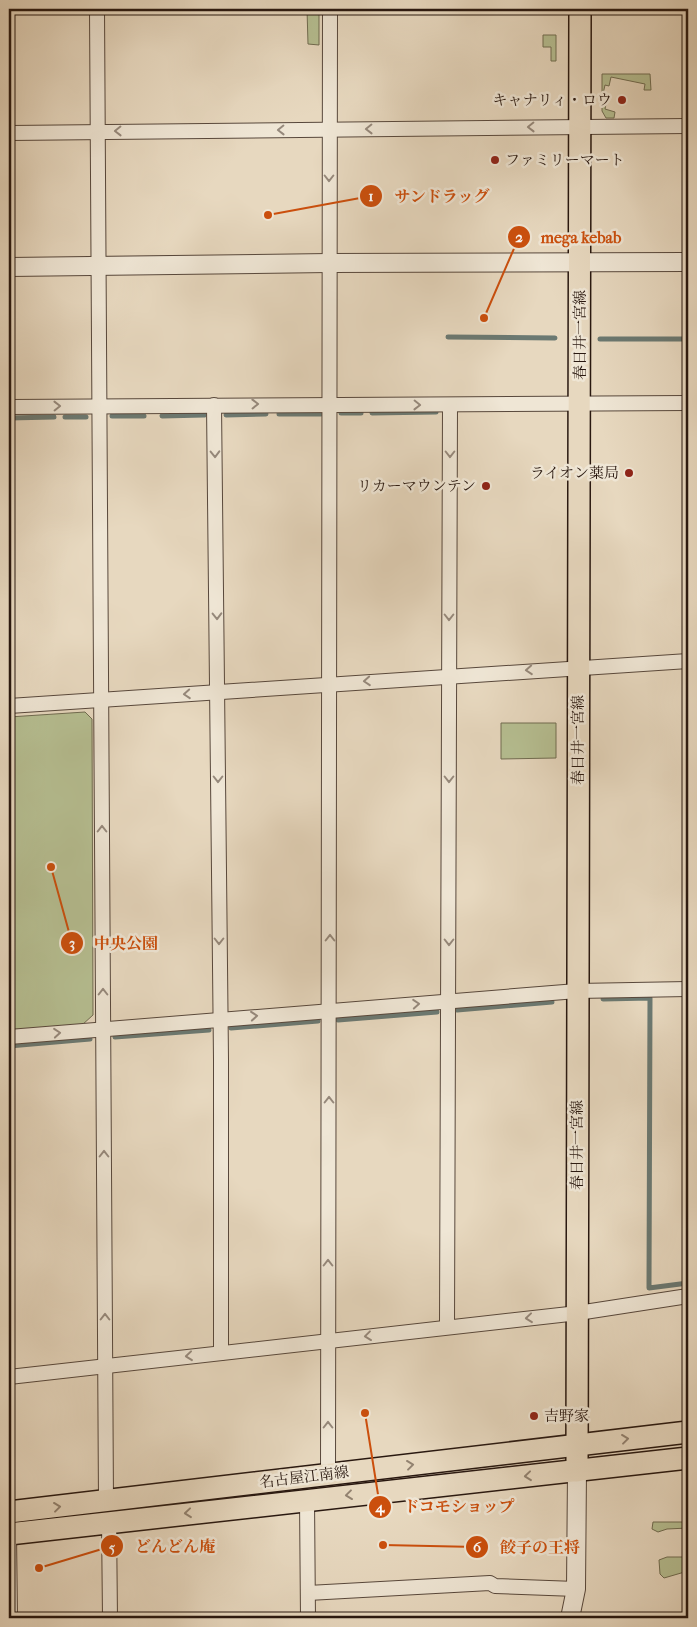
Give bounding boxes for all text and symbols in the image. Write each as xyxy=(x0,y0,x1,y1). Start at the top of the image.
place label: キャナリィ・ロウ xyxy=(493,91,612,109)
marker: キャナリィ・ロウ xyxy=(616,94,628,106)
one-way arrow xyxy=(527,122,535,132)
one-way arrow xyxy=(365,124,372,134)
one-way arrow xyxy=(276,125,284,135)
one-way arrow xyxy=(114,126,122,136)
place label: ファミリーマート xyxy=(505,151,625,169)
marker: ファミリーマート xyxy=(489,154,501,166)
one-way arrow xyxy=(324,174,334,182)
callout: サンドラッグ xyxy=(359,181,500,212)
text: 1 xyxy=(368,187,374,205)
text: サンドラッグ xyxy=(395,187,489,206)
callout: mega kebab xyxy=(506,222,632,253)
text: 2 xyxy=(515,228,523,246)
text: mega kebab xyxy=(540,228,622,248)
street label: 春日井一宮線 xyxy=(571,290,589,380)
one-way arrow xyxy=(252,399,259,409)
one-way arrow xyxy=(414,400,422,410)
one-way arrow xyxy=(54,401,62,411)
one-way arrow xyxy=(210,450,220,458)
one-way arrow xyxy=(445,450,455,458)
place label: ライオン薬局 xyxy=(530,464,619,482)
marker: ライオン薬局 xyxy=(623,467,635,479)
place label: リカーマウンテン xyxy=(357,477,476,495)
marker: リカーマウンテン xyxy=(480,480,492,492)
one-way arrow xyxy=(212,612,222,620)
one-way arrow xyxy=(444,613,454,621)
one-way arrow xyxy=(525,665,533,676)
one-way arrow xyxy=(363,676,371,687)
one-way arrow xyxy=(183,688,191,699)
street label: 春日井一宮線 xyxy=(569,695,587,785)
one-way arrow xyxy=(213,775,223,783)
one-way arrow xyxy=(444,776,454,783)
one-way arrow xyxy=(97,825,107,833)
callout: 中央公園 xyxy=(59,927,168,958)
text: 3 xyxy=(69,934,75,952)
text: 中央公園 xyxy=(94,934,158,953)
one-way arrow xyxy=(324,934,335,942)
one-way arrow xyxy=(214,937,225,945)
one-way arrow xyxy=(444,938,454,946)
one-way arrow xyxy=(98,988,108,996)
one-way arrow xyxy=(412,999,420,1010)
one-way arrow xyxy=(250,1011,258,1022)
one-way arrow xyxy=(54,1028,62,1039)
one-way arrow xyxy=(324,1096,334,1104)
street label: 春日井一宮線 xyxy=(568,1100,586,1190)
one-way arrow xyxy=(99,1150,109,1158)
one-way arrow xyxy=(323,1259,333,1266)
one-way arrow xyxy=(525,1312,533,1323)
one-way arrow xyxy=(100,1313,110,1320)
one-way arrow xyxy=(363,1330,372,1340)
one-way arrow xyxy=(185,1350,193,1361)
place label: 吉野家 xyxy=(544,1407,589,1425)
marker: 吉野家 xyxy=(528,1410,540,1422)
one-way arrow xyxy=(323,1421,333,1429)
one-way arrow xyxy=(621,1434,629,1445)
one-way arrow xyxy=(406,1460,414,1471)
street label: 名古屋江南線 xyxy=(258,1463,350,1491)
one-way arrow xyxy=(524,1470,532,1481)
one-way arrow xyxy=(345,1489,353,1500)
callout: ドコモショップ xyxy=(368,1491,525,1522)
text: ドコモショップ xyxy=(403,1497,515,1516)
text: 4 xyxy=(375,1498,386,1516)
one-way arrow xyxy=(53,1502,61,1512)
one-way arrow xyxy=(184,1507,192,1518)
callout: どんどん庵 xyxy=(100,1531,225,1562)
callout: 餃子の王将 xyxy=(465,1531,590,1562)
text: どんどん庵 xyxy=(135,1537,215,1556)
text: 5 xyxy=(109,1538,116,1556)
text: 6 xyxy=(473,1538,482,1556)
text: 餃子の王将 xyxy=(500,1538,580,1557)

